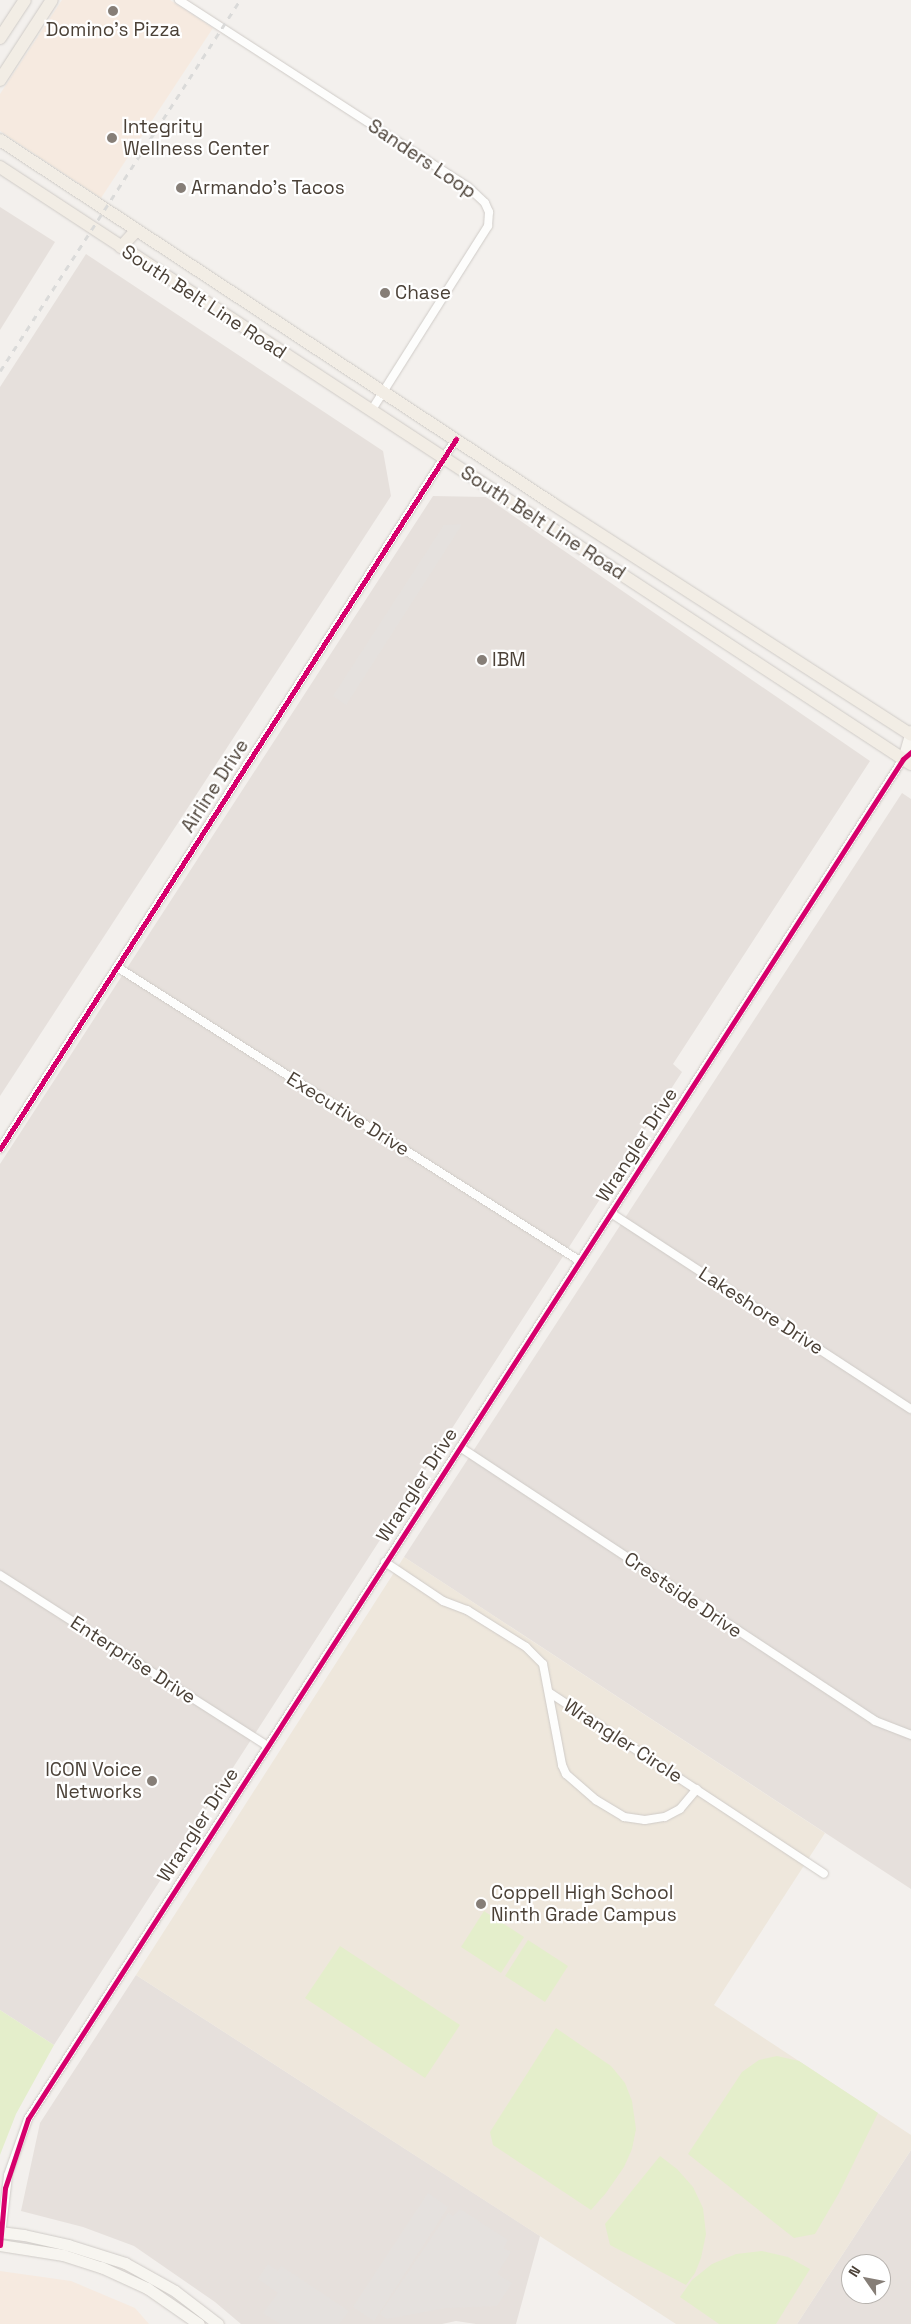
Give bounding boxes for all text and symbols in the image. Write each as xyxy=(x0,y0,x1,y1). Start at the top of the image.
marker: Domino's Pizza xyxy=(107,5,119,17)
place label: Domino's Pizza xyxy=(46,19,180,41)
street label: Sanders Loop xyxy=(364,114,480,204)
place label: Integrity Wellness Center xyxy=(123,116,269,160)
marker: Integrity Wellness Center xyxy=(105,131,119,145)
place label: Armando's Tacos xyxy=(191,177,345,199)
marker: Armando's Tacos xyxy=(175,182,187,194)
street label: South Belt Line Road xyxy=(117,240,291,364)
place label: Chase xyxy=(395,282,451,304)
marker: Chase xyxy=(379,287,391,299)
street label: South Belt Line Road xyxy=(456,461,630,585)
place label: IBM xyxy=(492,649,526,671)
marker: IBM xyxy=(476,654,488,666)
street label: Airline Drive xyxy=(176,735,254,837)
street label: Executive Drive xyxy=(282,1067,414,1161)
street label: Wrangler Drive xyxy=(592,1084,682,1206)
street label: Lakeshore Drive xyxy=(694,1262,828,1360)
street label: Wrangler Drive xyxy=(372,1424,462,1546)
street label: Crestside Drive xyxy=(620,1547,746,1643)
street label: Enterprise Drive xyxy=(66,1611,200,1709)
street label: Wrangler Circle xyxy=(559,1694,687,1788)
place label: ICON Voice Networks xyxy=(45,1759,142,1803)
street label: Wrangler Drive xyxy=(153,1764,243,1886)
marker: ICON Voice Networks xyxy=(146,1775,158,1787)
place label: Coppell High School Ninth Grade Campus xyxy=(491,1882,677,1926)
marker: Coppell High School Ninth Grade Campus xyxy=(475,1898,487,1910)
north arrow xyxy=(841,2254,891,2304)
text: N xyxy=(844,2263,864,2280)

